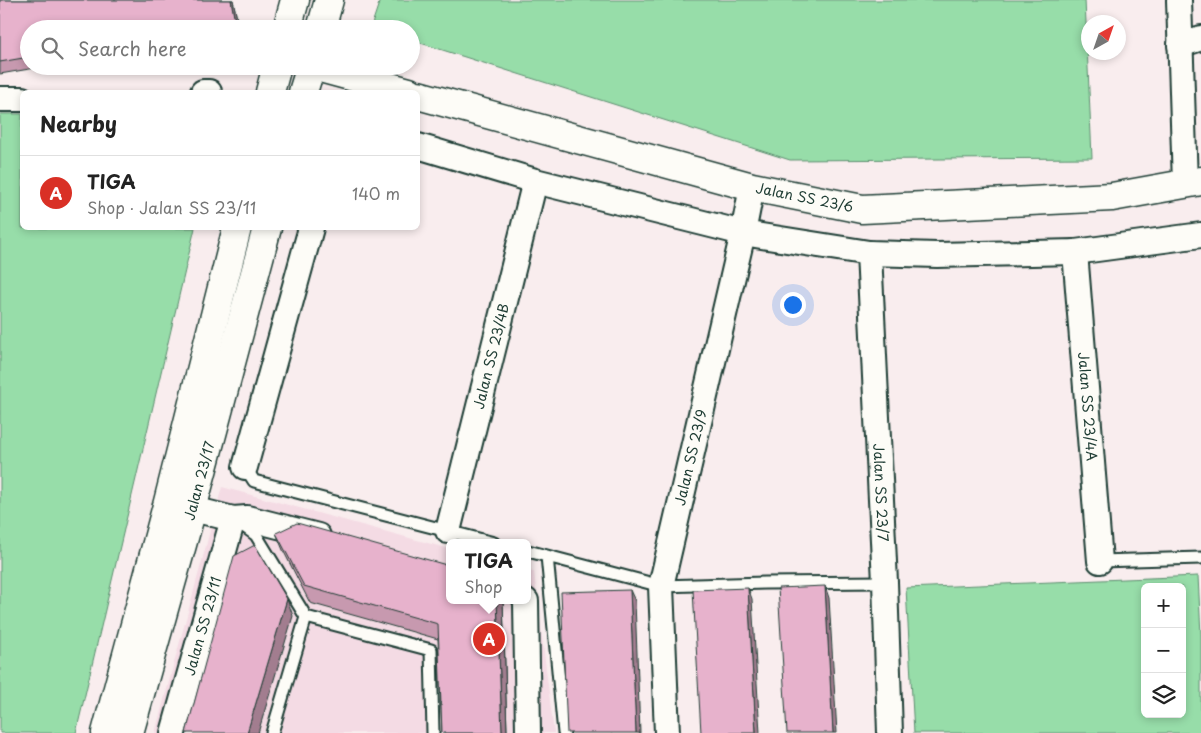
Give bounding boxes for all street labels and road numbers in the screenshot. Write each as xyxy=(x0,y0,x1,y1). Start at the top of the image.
street label: Jalan SS 23/6 xyxy=(754,177,855,217)
street label: Jalan SS 23/4B xyxy=(468,301,514,411)
street label: Jalan SS 23/4A xyxy=(1073,351,1103,462)
street label: Jalan SS 23/9 xyxy=(669,407,712,508)
street label: Jalan 23/17 xyxy=(178,438,220,523)
street label: Jalan SS 23/7 xyxy=(868,443,894,542)
street label: Jalan SS 23/11 xyxy=(179,574,226,678)

